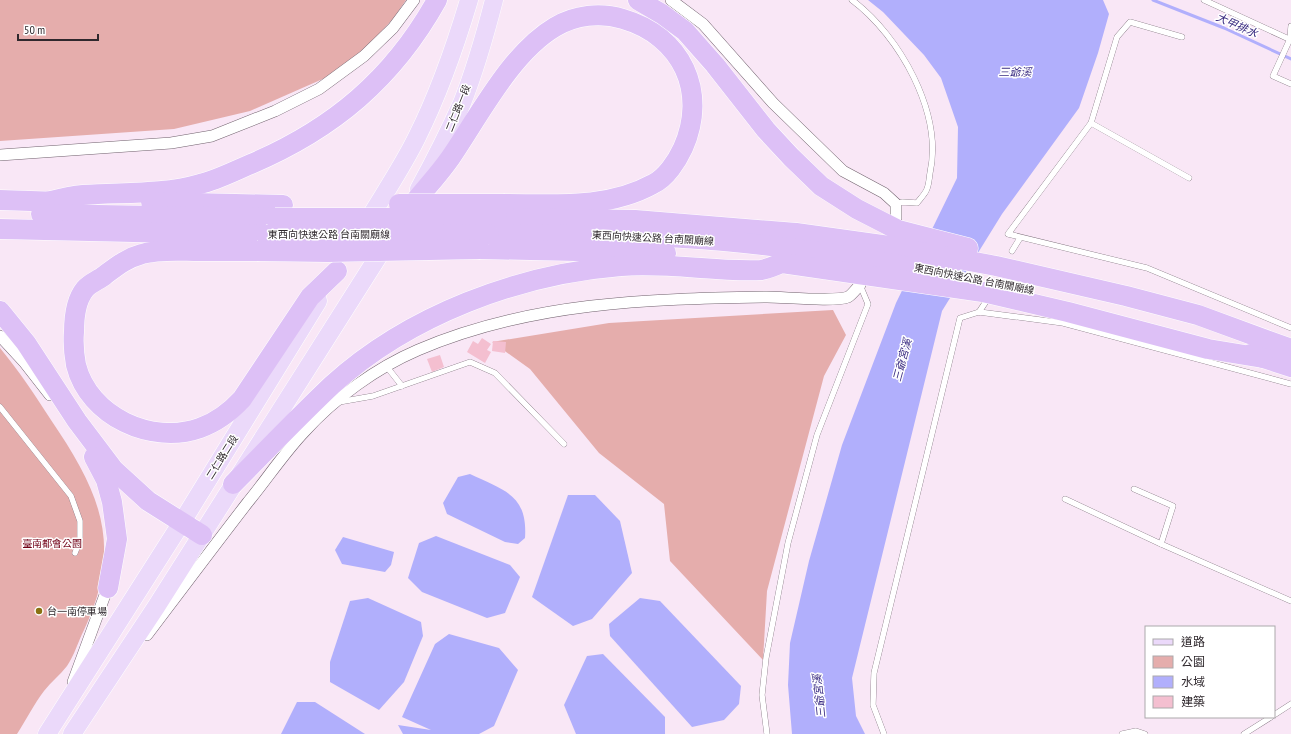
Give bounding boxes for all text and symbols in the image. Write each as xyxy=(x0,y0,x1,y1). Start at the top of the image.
water label: 大甲排水 xyxy=(1214,10,1261,41)
scale bar xyxy=(18,16,98,42)
text: 50 m xyxy=(24,22,45,37)
water label: 三爺溪 xyxy=(999,65,1033,79)
street label: 二仁路一段 xyxy=(443,82,473,134)
street label: 東西向快速公路 台南關廟線 xyxy=(268,228,390,241)
street label: 東西向快速公路 台南關廟線 xyxy=(592,228,714,248)
street label: 東西向快速公路 台南關廟線 xyxy=(913,261,1035,297)
water label: 三爺宮溪 xyxy=(890,335,915,383)
street label: 二仁路二段 xyxy=(203,432,241,482)
park label: 臺南都會公園 xyxy=(22,537,82,550)
place label: 台一南停車場 xyxy=(47,605,107,618)
marker: 台一南停車場 xyxy=(34,606,44,616)
legend xyxy=(1145,626,1275,718)
text: 道路 xyxy=(1181,634,1205,649)
text: 公園 xyxy=(1181,654,1205,669)
water label: 三爺宮溪 xyxy=(810,671,828,719)
text: 水域 xyxy=(1181,674,1205,689)
text: 建築 xyxy=(1181,694,1205,709)

